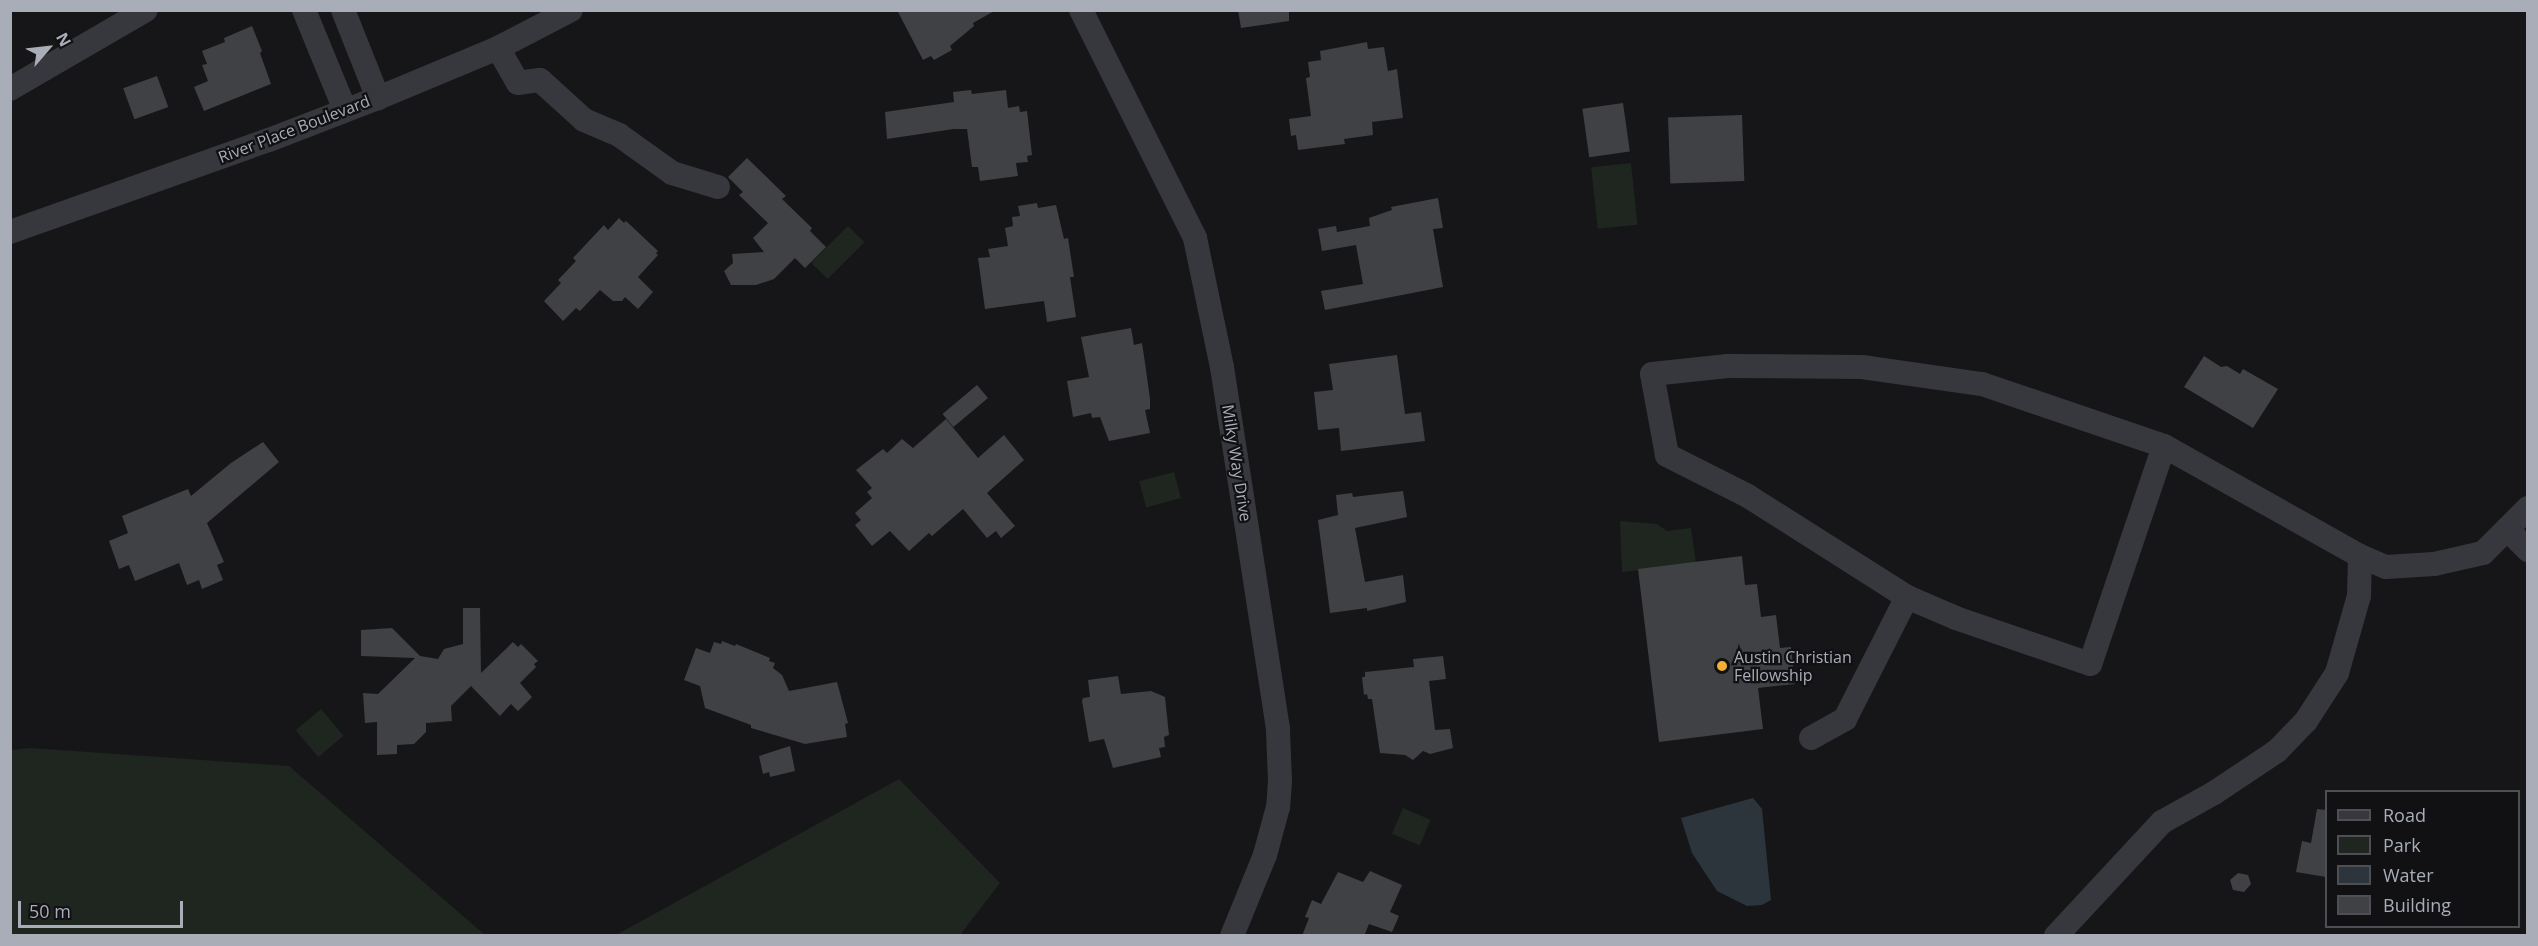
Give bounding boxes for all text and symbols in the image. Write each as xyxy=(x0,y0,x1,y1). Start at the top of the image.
north arrow xyxy=(18,18,78,78)
text: N xyxy=(51,29,77,50)
street label: River Place Boulevard xyxy=(215,91,373,167)
street label: Milky Way Drive xyxy=(1218,403,1256,523)
place label: Austin Christian Fellowship xyxy=(1734,647,1852,685)
marker: Austin Christian Fellowship xyxy=(1715,659,1729,673)
legend xyxy=(2325,790,2520,928)
text: Road xyxy=(2383,803,2426,827)
text: Park xyxy=(2383,833,2421,857)
text: Water xyxy=(2383,863,2434,887)
scale bar xyxy=(21,889,186,927)
text: Building xyxy=(2383,893,2451,917)
text: 50 m xyxy=(29,899,71,923)

